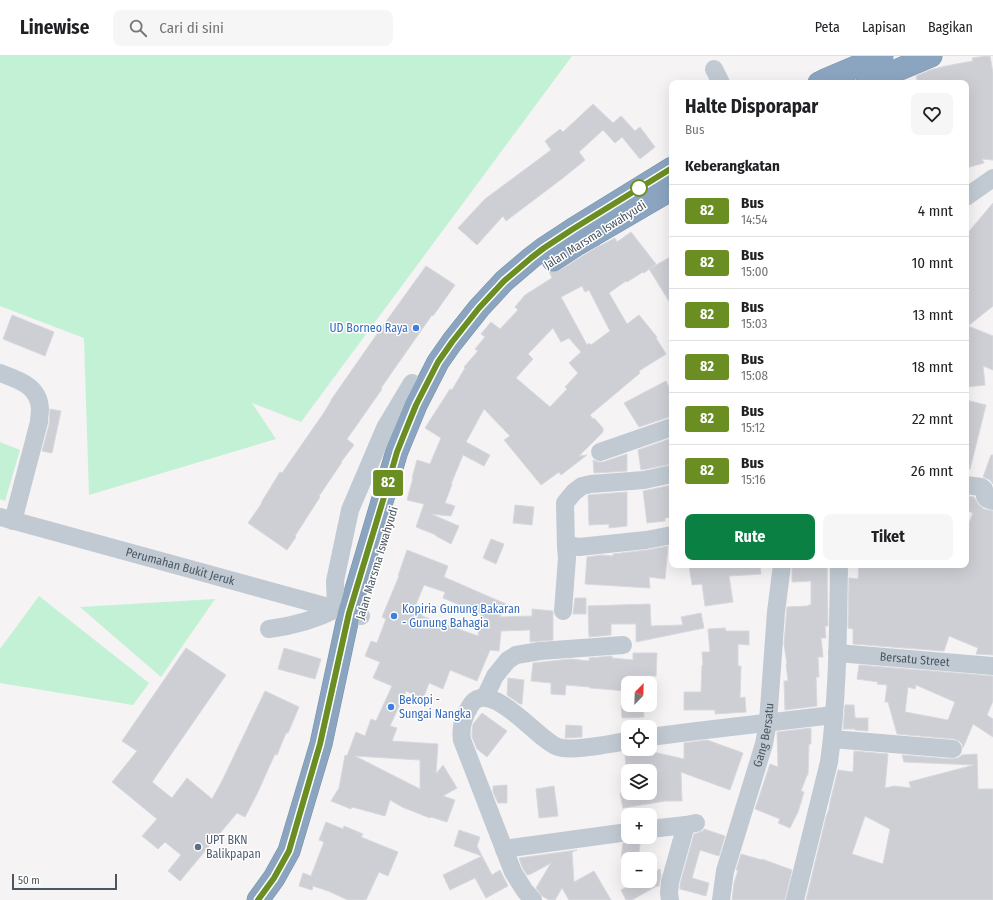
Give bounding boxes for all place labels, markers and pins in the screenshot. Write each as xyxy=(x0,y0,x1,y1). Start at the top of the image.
unlabelled marker xyxy=(630,179,648,197)
place label: UD Borneo Raya xyxy=(330,321,408,335)
marker: UD Borneo Raya xyxy=(411,323,421,333)
place label: Kopiria Gunung Bakaran - Gunung Bahagia xyxy=(402,602,520,630)
marker: Kopiria Gunung Bakaran - Gunung Bahagia xyxy=(389,611,399,621)
place label: Bekopi - Sungai Nangka xyxy=(399,693,471,721)
marker: Bekopi - Sungai Nangka xyxy=(386,702,396,712)
place label: UPT BKN Balikpapan xyxy=(206,833,261,861)
marker: UPT BKN Balikpapan xyxy=(193,842,203,852)

